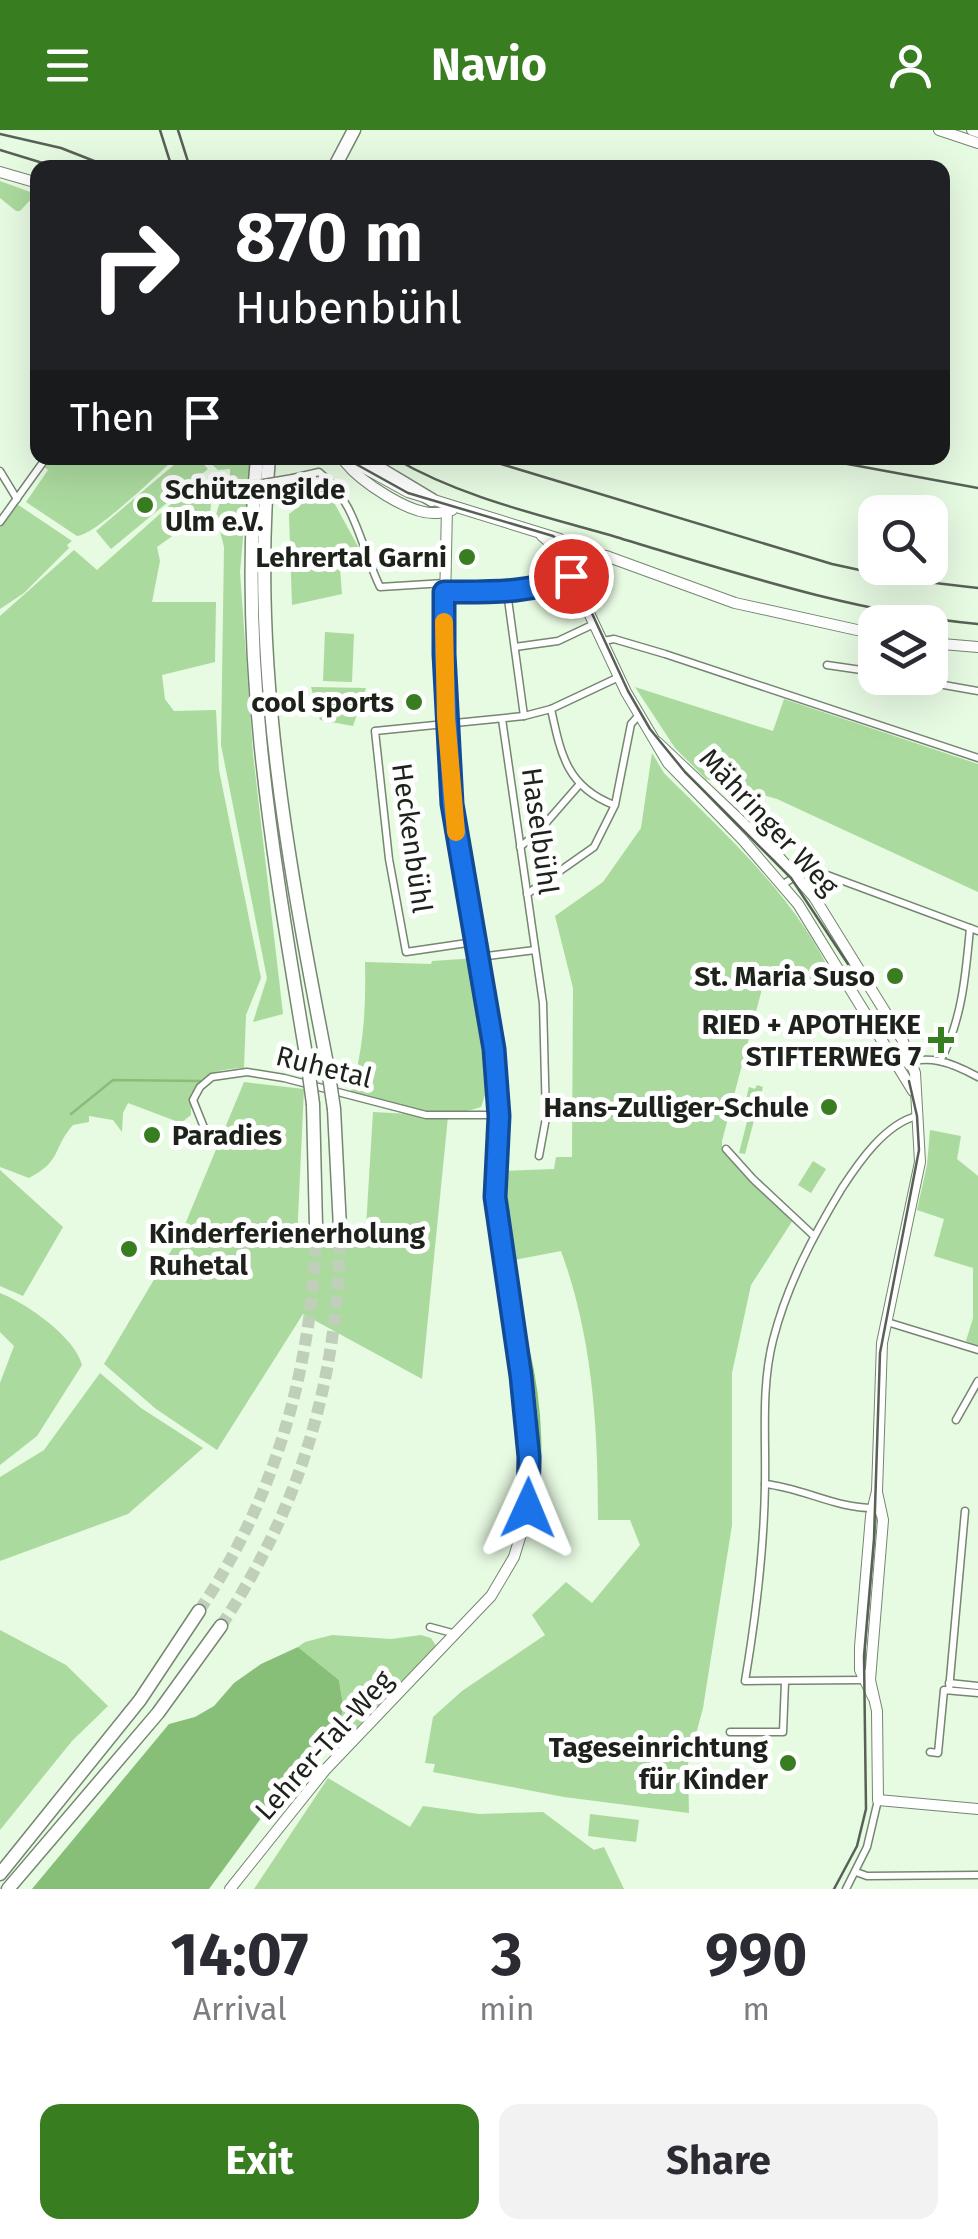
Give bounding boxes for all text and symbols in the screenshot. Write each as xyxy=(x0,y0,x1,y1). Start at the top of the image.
icon: menu xyxy=(40,38,95,93)
text: Navio xyxy=(431,38,547,92)
icon: person xyxy=(883,38,938,93)
text: 870 m xyxy=(235,196,423,280)
icon: right xyxy=(70,200,200,330)
text: Hubenbühl xyxy=(235,281,462,335)
icon: arrive xyxy=(175,390,230,445)
text: Then xyxy=(70,395,155,441)
place label: Schützengilde Ulm e.V. xyxy=(165,473,345,538)
marker: Schützengilde Ulm e.V. xyxy=(134,494,156,516)
map controls xyxy=(858,495,948,695)
button: search xyxy=(858,495,948,585)
pin xyxy=(529,534,614,619)
place label: Lehrertal Garni xyxy=(255,541,447,574)
marker: Lehrertal Garni xyxy=(456,546,478,568)
icon: arrive xyxy=(544,549,599,604)
button: layers xyxy=(858,605,948,695)
place label: cool sports xyxy=(251,686,394,719)
marker: cool sports xyxy=(403,691,425,713)
street label: Mähringer Weg xyxy=(693,742,846,903)
street label: Heckenbühl xyxy=(385,761,439,915)
street label: Haselbühl xyxy=(515,765,565,897)
place label: St. Maria Suso xyxy=(694,960,875,993)
marker: St. Maria Suso xyxy=(884,965,906,987)
place label: RIED + APOTHEKE STIFTERWEG 7 xyxy=(702,1008,921,1073)
marker: RIED + APOTHEKE STIFTERWEG 7 xyxy=(930,1029,952,1051)
street label: Ruhetal xyxy=(272,1039,376,1095)
place label: Hans-Zulliger-Schule xyxy=(543,1091,809,1124)
marker: Hans-Zulliger-Schule xyxy=(818,1096,840,1118)
place label: Paradies xyxy=(172,1119,282,1152)
marker: Paradies xyxy=(141,1124,163,1146)
place label: Kinderferienerholung Ruhetal xyxy=(149,1217,426,1282)
marker: Kinderferienerholung Ruhetal xyxy=(118,1238,140,1260)
position arrow xyxy=(476,1456,580,1560)
street label: Lehrer-Tal-Weg xyxy=(248,1663,400,1827)
place label: Tageseinrichtung für Kinder xyxy=(549,1731,769,1796)
marker: Tageseinrichtung für Kinder xyxy=(777,1752,799,1774)
text: 14:07 xyxy=(171,1919,309,1991)
text: 3 xyxy=(491,1919,522,1991)
text: 990 xyxy=(705,1919,807,1991)
text: Arrival xyxy=(193,1990,287,2028)
text: min xyxy=(479,1990,534,2028)
text: m xyxy=(743,1990,770,2028)
button: Exit xyxy=(40,2104,479,2219)
button: Share xyxy=(499,2104,938,2219)

